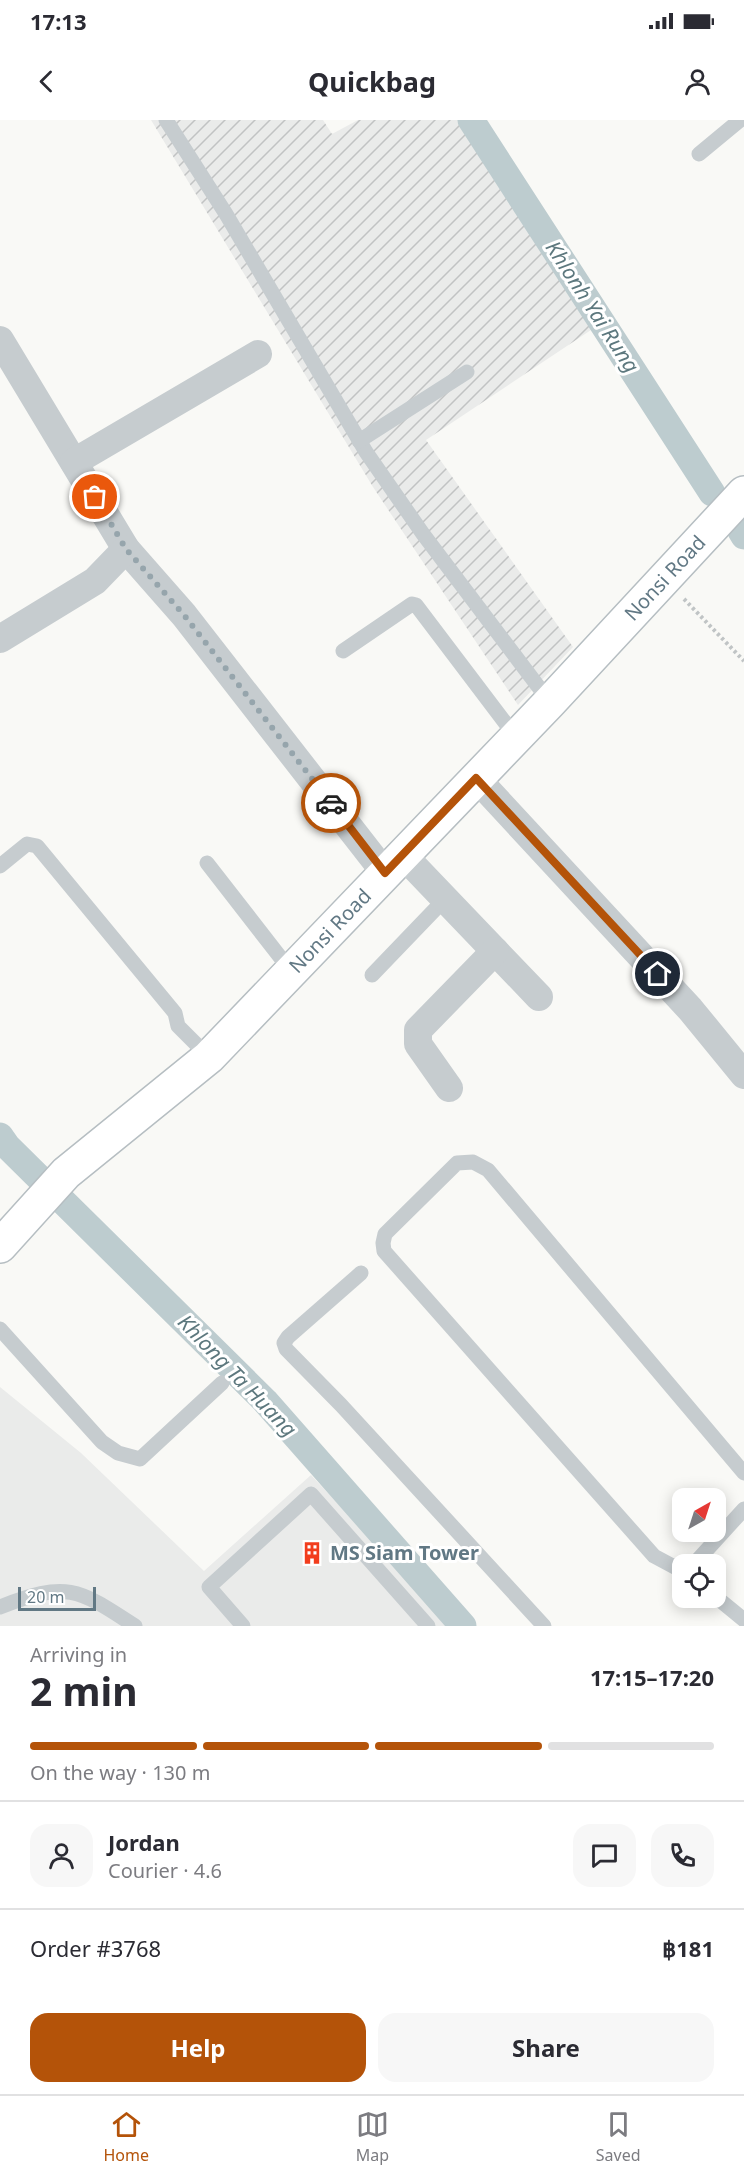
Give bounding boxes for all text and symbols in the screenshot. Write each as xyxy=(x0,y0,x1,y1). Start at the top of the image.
text: 17:13 xyxy=(30,6,87,36)
text: Quickbag xyxy=(308,63,436,100)
icon: back xyxy=(30,65,63,98)
icon: person xyxy=(681,65,714,98)
water label: Khlonh Yai Rung xyxy=(540,235,646,378)
pin xyxy=(69,471,120,522)
icon: bag xyxy=(78,480,111,513)
street label: Nonsi Road xyxy=(618,529,711,626)
courier xyxy=(301,773,361,833)
icon: car xyxy=(315,787,348,820)
street label: Nonsi Road xyxy=(283,883,377,979)
pin xyxy=(632,948,683,999)
icon: home xyxy=(641,957,674,990)
water label: Khlong Ta Huang xyxy=(172,1308,303,1443)
north arrow xyxy=(672,1488,726,1542)
map controls xyxy=(672,1488,726,1608)
place label: MS Siam Tower xyxy=(330,1539,479,1566)
building icon: MS Siam Tower xyxy=(299,1540,325,1566)
button: locate xyxy=(672,1554,726,1608)
scale bar xyxy=(18,1584,96,1612)
text: 20 m xyxy=(27,1586,64,1608)
text: Arriving in xyxy=(30,1641,127,1668)
text: 17:15–17:20 xyxy=(590,1662,714,1692)
text: 2 min xyxy=(30,1664,137,1717)
text: On the way · 130 m xyxy=(30,1759,210,1786)
button: person xyxy=(30,1824,93,1887)
button: chat xyxy=(573,1824,636,1887)
button: phone xyxy=(651,1824,714,1887)
text: Jordan xyxy=(108,1827,180,1857)
text: Courier · 4.6 xyxy=(108,1857,222,1884)
text: Order #3768 xyxy=(30,1933,161,1963)
text: ฿181 xyxy=(662,1933,714,1963)
button: Help xyxy=(30,2013,366,2082)
button: Share xyxy=(378,2013,714,2082)
tab: Home xyxy=(103,2108,149,2166)
tab: Map xyxy=(356,2108,389,2166)
tab: Saved xyxy=(596,2108,641,2166)

